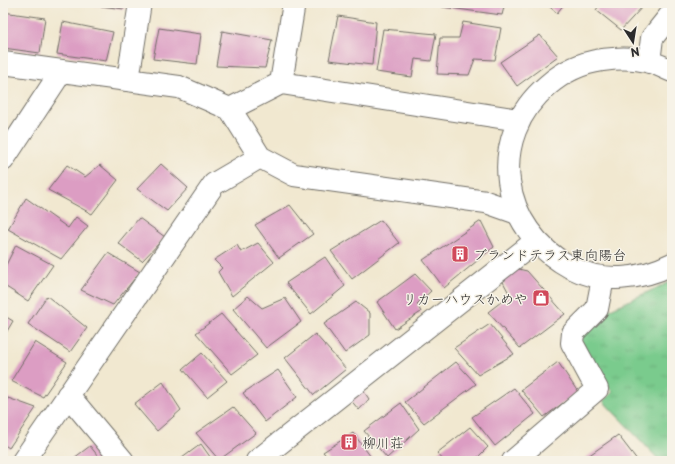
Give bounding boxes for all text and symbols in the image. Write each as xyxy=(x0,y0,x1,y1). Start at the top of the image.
north arrow xyxy=(613,22,653,62)
text: N xyxy=(629,43,641,62)
building icon: ブランドテラス東向陽台 xyxy=(450,244,470,264)
place label: ブランドテラス東向陽台 xyxy=(473,244,626,265)
place label: リカーハウスかめや xyxy=(403,288,528,309)
shop icon: リカーハウスかめや xyxy=(531,288,551,308)
building icon: 柳川荘 xyxy=(339,432,359,452)
place label: 柳川荘 xyxy=(362,432,404,453)

